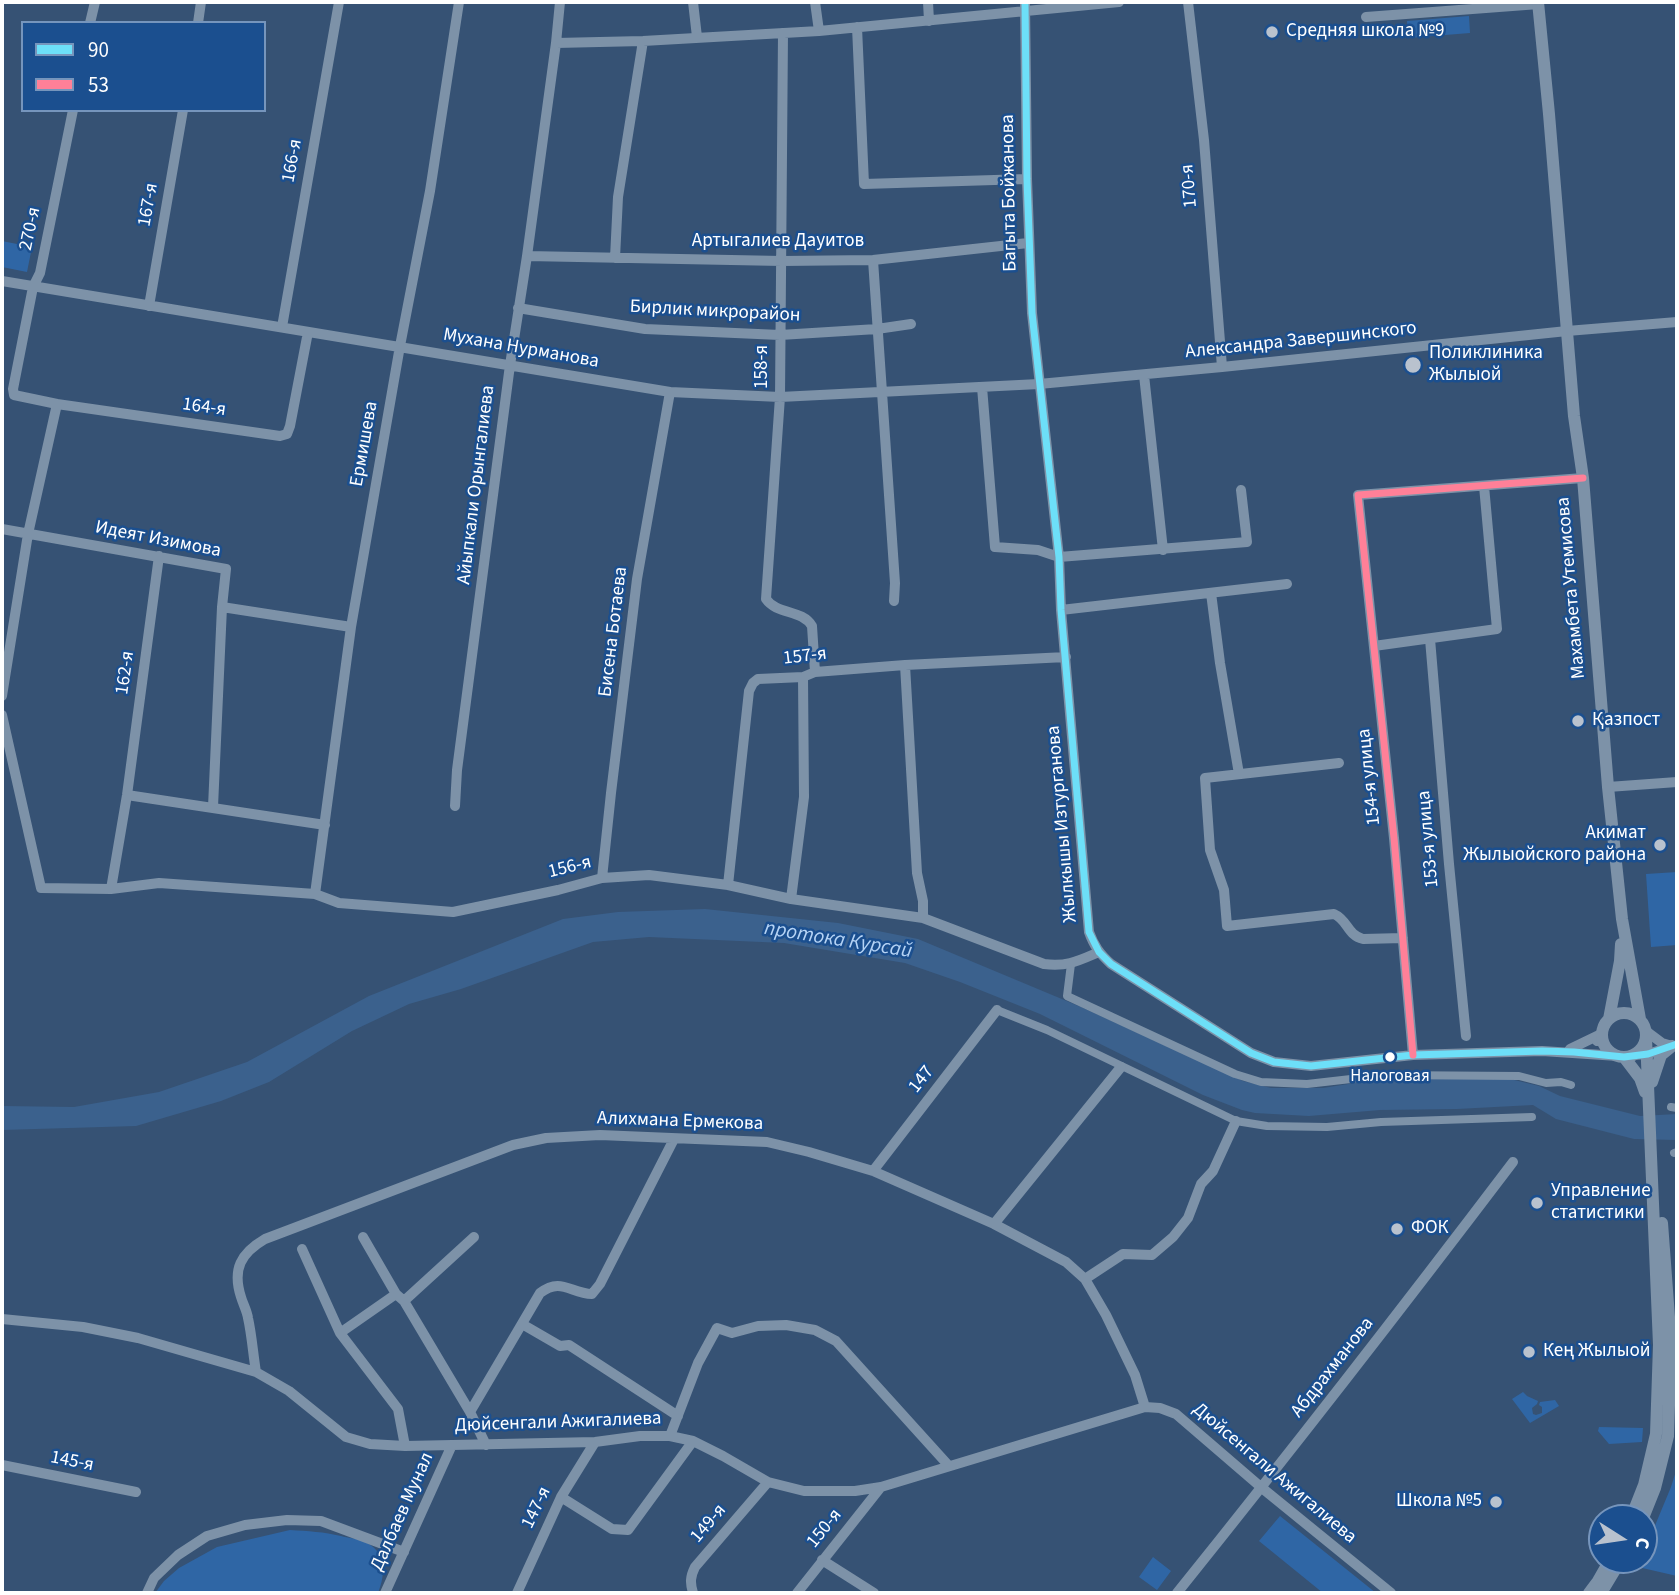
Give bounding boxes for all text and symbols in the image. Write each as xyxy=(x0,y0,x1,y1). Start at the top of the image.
legend xyxy=(21,21,266,112)
place label: Средняя школа №9 xyxy=(1286,21,1444,43)
marker: Средняя школа №9 xyxy=(1264,24,1280,40)
text: 90 xyxy=(88,35,109,65)
text: 53 xyxy=(88,70,109,100)
street label: Багыта Бойжанова xyxy=(997,114,1023,272)
street label: 166-я xyxy=(278,137,308,185)
street label: 170-я xyxy=(1177,163,1203,209)
street label: 167-я xyxy=(134,181,164,229)
street label: 270-я xyxy=(15,205,47,253)
street label: Артыгалиев Дауитов xyxy=(692,231,864,253)
street label: Бирлик микрорайон xyxy=(629,296,801,328)
street label: Александра Завершинского xyxy=(1184,318,1418,364)
street label: Мухана Нурманова xyxy=(441,324,601,374)
place label: Поликлиника Жылыой xyxy=(1429,343,1543,387)
street label: 158-я xyxy=(752,345,774,389)
marker: Поликлиника Жылыой xyxy=(1403,355,1423,375)
street label: Айыпкали Орынгалиева xyxy=(453,384,501,586)
street label: 164-я xyxy=(181,394,227,422)
street label: Ермишева xyxy=(346,400,384,488)
street label: Махамбета Утемисова xyxy=(1553,496,1591,680)
street label: Идеят Изимова xyxy=(93,517,223,563)
street label: Бисена Ботаева xyxy=(595,566,633,698)
street label: 157-я xyxy=(782,643,828,671)
street label: 162-я xyxy=(112,650,140,696)
place label: Қазпост xyxy=(1592,710,1660,732)
marker: Қазпост xyxy=(1570,713,1586,729)
street label: Жылкышы Изтурганова xyxy=(1043,725,1083,923)
street label: 154-я улица xyxy=(1354,727,1386,827)
street label: 153-я улица xyxy=(1413,789,1445,889)
place label: Акимат Жылыойского района xyxy=(1463,823,1646,867)
marker: Акимат Жылыойского района xyxy=(1652,837,1668,853)
street label: 156-я xyxy=(546,852,594,884)
water label: протока Курсай xyxy=(762,917,914,965)
marker: Налоговая xyxy=(1383,1050,1397,1064)
street label: 147 xyxy=(904,1062,940,1098)
place label: Налоговая xyxy=(1350,1067,1430,1087)
street label: Алихмана Ермекова xyxy=(597,1108,763,1136)
place label: Управление статистики xyxy=(1551,1181,1651,1225)
marker: Управление статистики xyxy=(1529,1195,1545,1211)
place label: ФОК xyxy=(1411,1218,1449,1240)
marker: ФОК xyxy=(1389,1221,1405,1237)
street label: Абдрахманова xyxy=(1287,1313,1379,1423)
place label: Кең Жылыой xyxy=(1543,1341,1650,1363)
marker: Кең Жылыой xyxy=(1521,1344,1537,1360)
street label: Дюйсенгали Ажигалиева xyxy=(1187,1399,1361,1549)
street label: Дюйсенгали Ажигалиева xyxy=(454,1408,662,1438)
street label: 145-я xyxy=(48,1447,96,1477)
street label: Далбаев Мунал xyxy=(367,1449,439,1575)
street label: 147-я xyxy=(517,1483,557,1533)
place label: Школа №5 xyxy=(1396,1491,1482,1513)
marker: Школа №5 xyxy=(1488,1494,1504,1510)
street label: 149-я xyxy=(686,1500,732,1548)
north arrow xyxy=(1588,1504,1658,1574)
street label: 150-я xyxy=(802,1505,848,1553)
text: С xyxy=(1628,1535,1656,1551)

